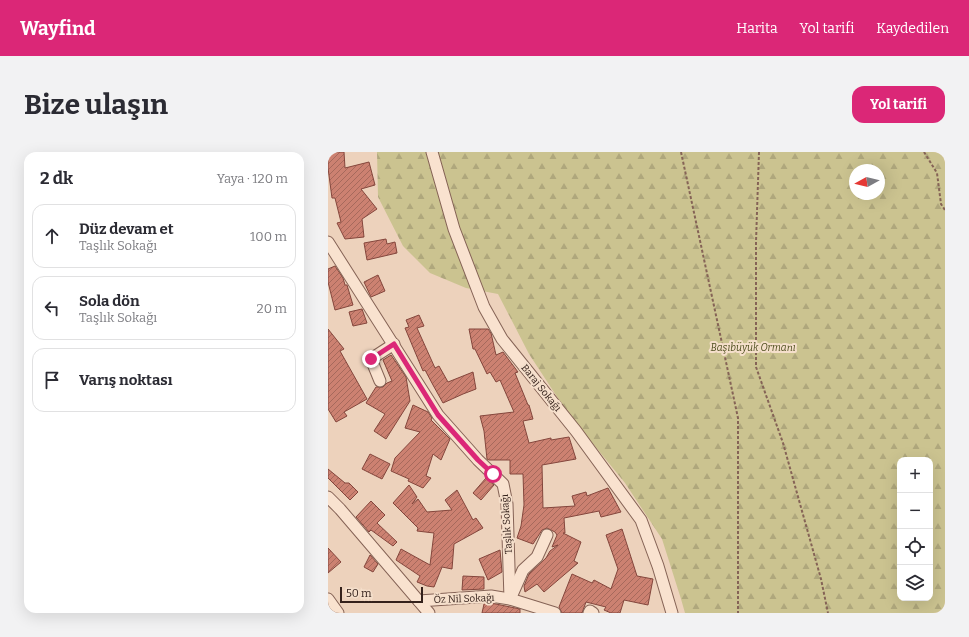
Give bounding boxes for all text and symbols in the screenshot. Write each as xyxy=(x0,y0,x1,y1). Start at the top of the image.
text: Wayfind xyxy=(20,17,96,40)
text: Harita xyxy=(736,20,778,37)
text: Yol tarifi xyxy=(800,20,854,37)
text: Kaydedilen xyxy=(876,20,949,37)
button: Yol tarifi xyxy=(852,86,945,123)
text: Bize ulaşın xyxy=(24,88,168,121)
north arrow xyxy=(849,164,885,200)
text: 2 dk xyxy=(40,168,73,189)
text: Yaya · 120 m xyxy=(217,171,288,186)
text: Düz devam et xyxy=(79,220,174,238)
icon: ahead xyxy=(41,225,63,247)
text: 100 m xyxy=(250,229,287,244)
text: Taşlık Sokağı xyxy=(79,238,157,253)
text: Sola dön xyxy=(79,292,140,310)
icon: left xyxy=(41,297,63,319)
text: 20 m xyxy=(257,301,287,316)
text: Taşlık Sokağı xyxy=(79,310,157,325)
park label: Başıbüyük Ormanı xyxy=(710,342,796,354)
route end xyxy=(362,350,380,368)
street label: Baraj Sokağı xyxy=(518,361,564,414)
icon: arrive xyxy=(41,369,63,391)
text: Varış noktası xyxy=(79,371,172,389)
map controls xyxy=(897,457,933,601)
button: + xyxy=(897,457,933,493)
route start xyxy=(484,465,502,483)
button: − xyxy=(897,493,933,529)
street label: Taşlık Sokağı xyxy=(498,494,515,554)
button: locate xyxy=(897,529,933,565)
button: layers xyxy=(897,565,933,601)
scale bar xyxy=(340,585,423,604)
text: 50 m xyxy=(346,587,372,600)
street label: Öz Nil Sokağı xyxy=(433,591,495,606)

